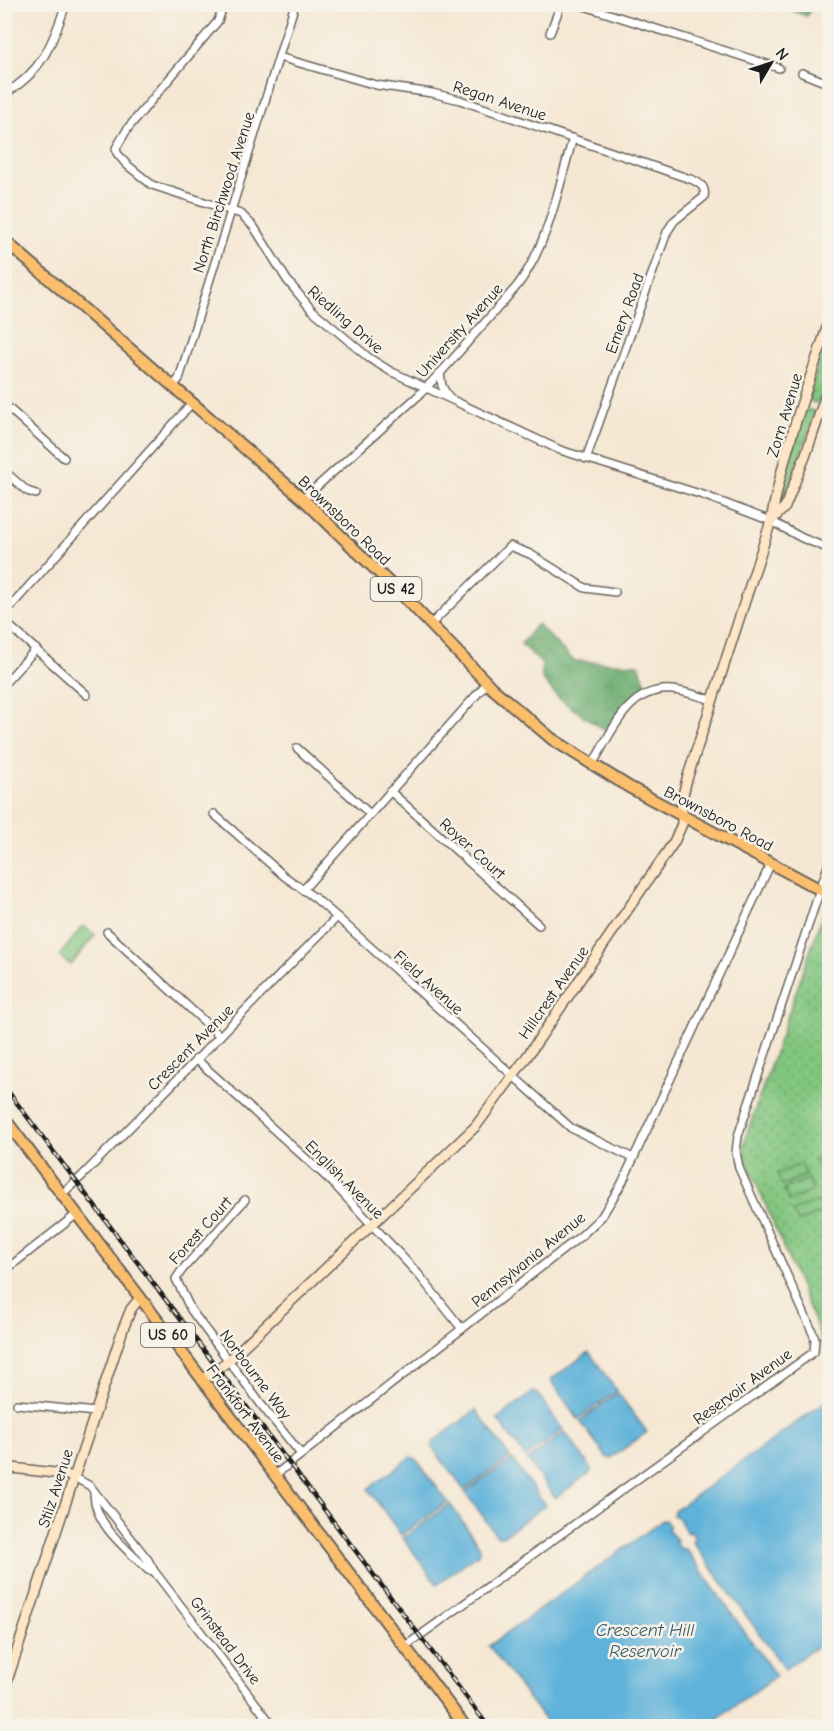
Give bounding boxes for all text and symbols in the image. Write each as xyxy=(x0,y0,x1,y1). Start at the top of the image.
north arrow xyxy=(741,33,801,93)
text: N xyxy=(772,44,792,64)
street label: Regan Avenue xyxy=(451,77,549,125)
street label: North Birchwood Avenue xyxy=(189,109,259,275)
street label: Emery Road xyxy=(602,271,648,356)
street label: University Avenue xyxy=(413,280,507,381)
street label: Riedling Drive xyxy=(304,282,387,357)
street label: Zorn Avenue xyxy=(764,371,806,460)
street label: Brownsboro Road xyxy=(295,472,394,569)
road number: US 42 xyxy=(370,577,422,601)
street label: Brownsboro Road xyxy=(661,783,776,855)
street label: Royer Court xyxy=(436,815,509,883)
street label: Hillcrest Avenue xyxy=(515,943,593,1042)
street label: Field Avenue xyxy=(390,947,467,1019)
street label: Crescent Avenue xyxy=(144,1001,237,1094)
street label: English Avenue xyxy=(301,1137,387,1223)
street label: Forest Court xyxy=(166,1193,236,1268)
street label: Pennsylvania Avenue xyxy=(468,1208,589,1311)
road number: US 60 xyxy=(141,1323,195,1347)
street label: Norbourne Way xyxy=(216,1326,295,1424)
street label: Reservoir Avenue xyxy=(690,1345,795,1429)
street label: Frankfort Avenue xyxy=(203,1361,288,1466)
street label: Stilz Avenue xyxy=(35,1447,77,1530)
street label: Grinstead Drive xyxy=(186,1593,264,1688)
water label: Crescent Hill Reservoir xyxy=(596,1620,695,1662)

